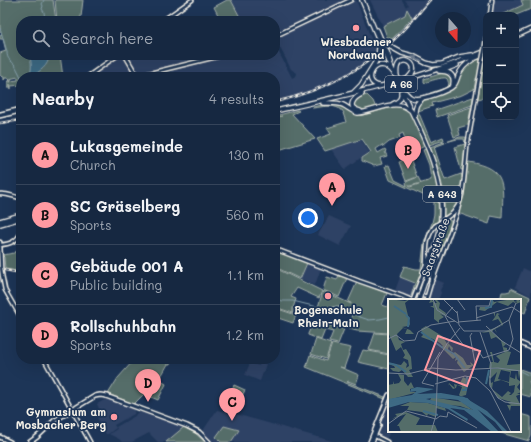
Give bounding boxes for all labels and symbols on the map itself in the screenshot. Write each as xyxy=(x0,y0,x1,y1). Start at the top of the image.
north arrow xyxy=(435,12,471,48)
marker: Wiesbadener Nordwand xyxy=(351,23,361,33)
place label: Wiesbadener Nordwand xyxy=(320,34,392,62)
one-way arrow xyxy=(411,55,423,62)
road number: A 66 xyxy=(385,76,417,92)
pin: B xyxy=(395,136,421,169)
pin: A xyxy=(319,173,345,206)
road number: A 643 xyxy=(423,186,461,202)
your location xyxy=(298,208,318,228)
street label: Saarstraße xyxy=(417,215,453,279)
marker: Bogenschule Rhein-Main xyxy=(323,291,333,301)
inset map xyxy=(388,299,521,432)
place label: Bogenschule Rhein-Main xyxy=(294,302,362,330)
pin: D xyxy=(135,369,161,402)
pin: C xyxy=(219,388,245,421)
place label: Gymnasium am Mosbacher Berg xyxy=(16,404,106,432)
marker: Gymnasium am Mosbacher Berg xyxy=(109,412,119,422)

